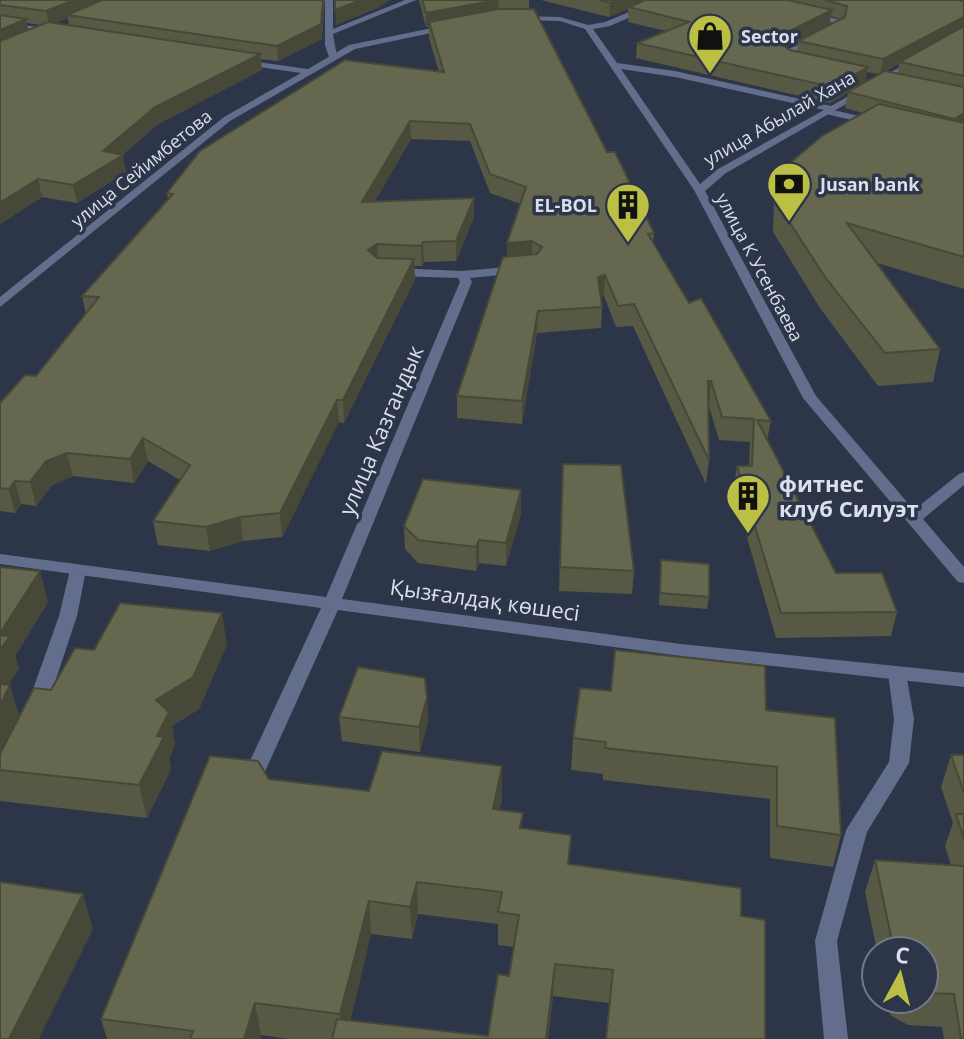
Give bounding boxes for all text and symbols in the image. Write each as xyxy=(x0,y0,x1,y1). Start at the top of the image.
shop icon: Sector xyxy=(686,12,734,75)
place label: Sector xyxy=(741,24,798,48)
street label: улица Абылай Хана xyxy=(699,65,859,171)
street label: улица Сейимбетова xyxy=(66,104,216,232)
bank icon: Jusan bank xyxy=(765,160,813,223)
place label: Jusan bank xyxy=(818,172,920,196)
building icon: EL-BOL xyxy=(604,181,652,244)
street label: улица К Усенбаева xyxy=(711,189,809,345)
place label: EL-BOL xyxy=(534,193,597,217)
street label: улица Казгандык xyxy=(331,340,430,520)
place label: фитнес клуб Силуэт xyxy=(779,468,919,523)
building icon: фитнес клуб Силуэт xyxy=(724,472,772,535)
street label: Қызғалдақ көшесі xyxy=(388,571,582,627)
north arrow xyxy=(860,935,940,1015)
text: С xyxy=(894,938,911,970)

